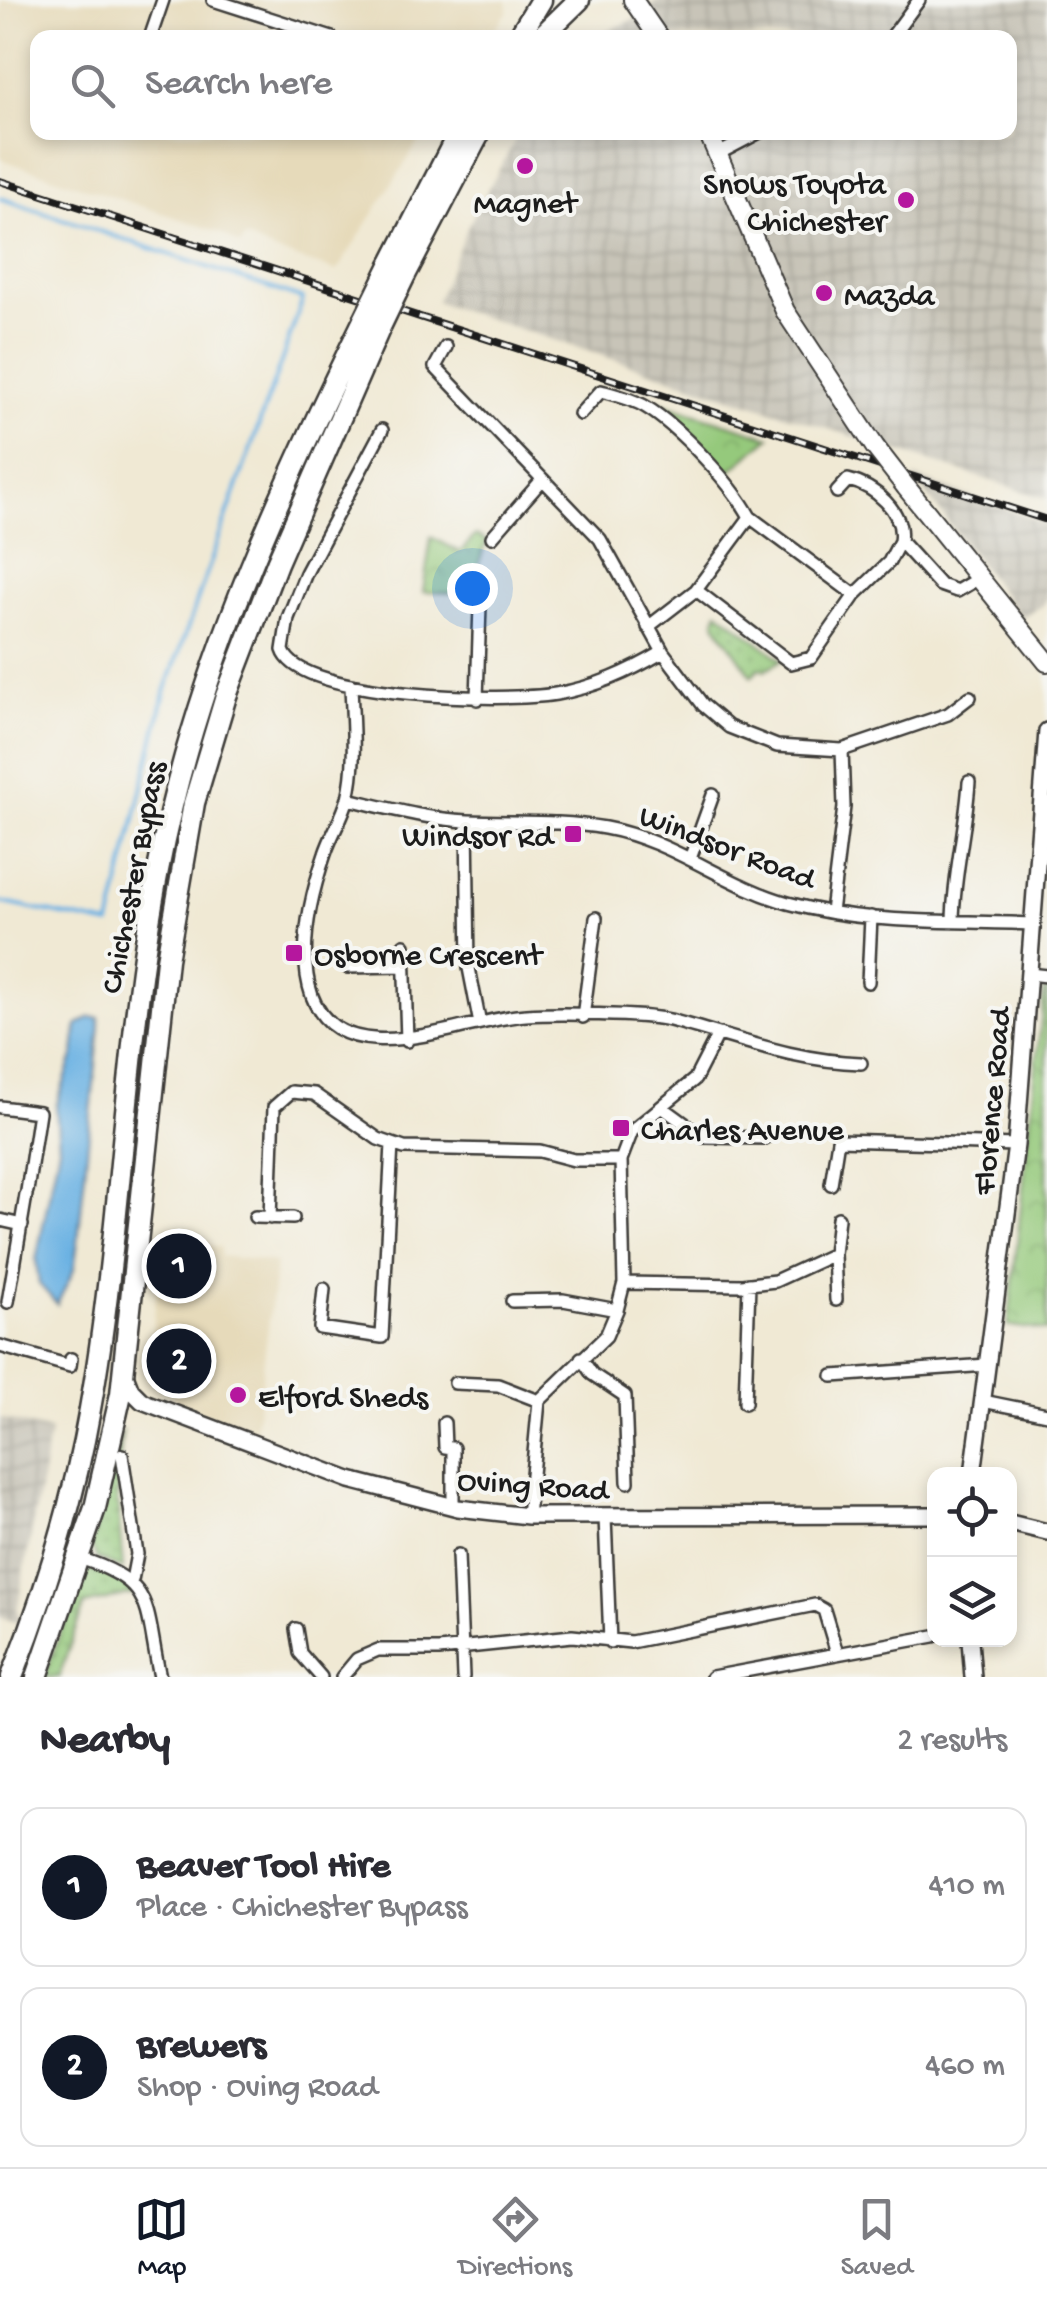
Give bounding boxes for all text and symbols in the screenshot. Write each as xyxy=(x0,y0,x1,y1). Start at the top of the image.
search box xyxy=(30,30,1017,140)
icon: search xyxy=(65,58,120,113)
text: Search here xyxy=(145,63,332,107)
marker: Magnet xyxy=(514,155,536,177)
place label: Snows Toyota Chichester xyxy=(703,168,889,243)
place label: Magnet xyxy=(474,187,579,225)
marker: Snows Toyota Chichester xyxy=(895,189,917,211)
place label: Mazda xyxy=(844,279,936,317)
marker: Mazda xyxy=(813,282,835,304)
your location xyxy=(447,563,498,614)
street label: Chichester Bypass xyxy=(95,758,177,997)
street label: Windsor Road xyxy=(633,799,822,901)
place label: Windsor Rd xyxy=(402,820,555,858)
marker: Windsor Rd xyxy=(562,823,584,845)
place label: Osborne Crescent xyxy=(314,939,545,977)
marker: Osborne Crescent xyxy=(283,942,305,964)
street label: Florence Road xyxy=(968,1004,1022,1198)
place label: Charles Avenue xyxy=(641,1114,844,1152)
marker: Charles Avenue xyxy=(610,1117,632,1139)
pin: 1 xyxy=(146,1228,212,1304)
pin: 2 xyxy=(146,1324,212,1398)
place label: Elford Sheds xyxy=(258,1381,429,1419)
marker: Elford Sheds xyxy=(227,1384,249,1406)
street label: Oving Road xyxy=(456,1464,612,1512)
map controls xyxy=(927,1467,1017,1647)
button: locate xyxy=(927,1467,1017,1557)
button: layers xyxy=(927,1557,1017,1647)
text: Nearby xyxy=(40,1718,170,1767)
text: 2 results xyxy=(897,1723,1007,1761)
text: Beaver Tool Hire xyxy=(137,1846,390,1890)
text: 1 xyxy=(68,1868,81,1906)
text: 410 m xyxy=(928,1868,1005,1906)
text: Place · Chichester Bypass xyxy=(137,1890,468,1928)
text: Brewers xyxy=(137,2026,266,2070)
text: 2 xyxy=(67,2048,82,2086)
text: 460 m xyxy=(925,2048,1005,2086)
text: Shop · Oving Road xyxy=(137,2070,378,2108)
tab: Map xyxy=(134,2192,189,2285)
tab: Directions xyxy=(458,2192,572,2285)
tab: Saved xyxy=(841,2192,913,2285)

